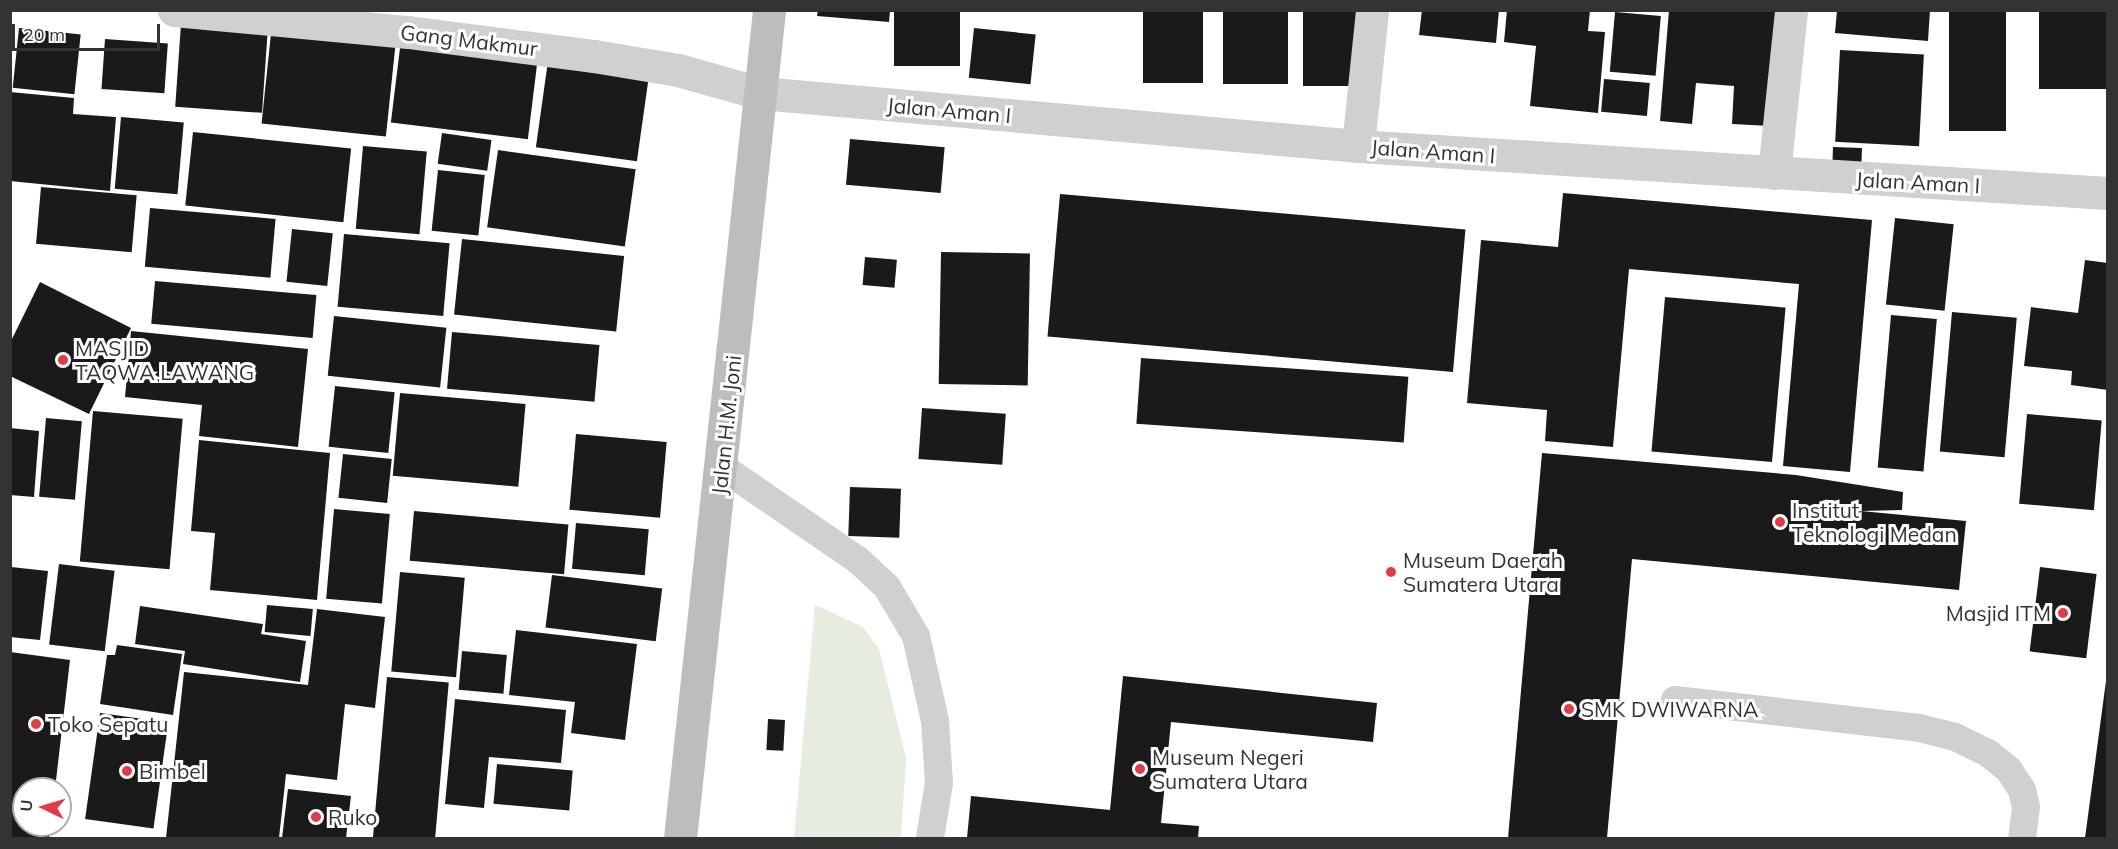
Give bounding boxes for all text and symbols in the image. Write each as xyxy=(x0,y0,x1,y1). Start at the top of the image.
scale bar xyxy=(15,12,164,50)
street label: Gang Makmur xyxy=(399,19,539,61)
text: 20 m xyxy=(23,23,65,46)
street label: Jalan Aman I xyxy=(886,92,1012,128)
street label: Jalan Aman I xyxy=(1370,134,1496,168)
street label: Jalan Aman I xyxy=(1855,166,1981,198)
place label: MASJID TAQWA LAWANG xyxy=(75,335,254,385)
marker: MASJID TAQWA LAWANG xyxy=(56,353,70,367)
street label: Jalan H.M. Joni xyxy=(706,354,746,496)
place label: Institut Teknologi Medan xyxy=(1792,497,1957,547)
marker: Institut Teknologi Medan xyxy=(1773,515,1787,529)
place label: Museum Daerah Sumatera Utara xyxy=(1403,547,1563,597)
marker: Museum Daerah Sumatera Utara xyxy=(1384,565,1398,579)
place label: Masjid ITM xyxy=(1946,600,2051,626)
marker: Masjid ITM xyxy=(2056,606,2070,620)
place label: SMK DWIWARNA xyxy=(1581,696,1758,722)
marker: SMK DWIWARNA xyxy=(1562,702,1576,716)
place label: Toko Sepatu xyxy=(48,711,168,737)
marker: Toko Sepatu xyxy=(29,717,43,731)
place label: Museum Negeri Sumatera Utara xyxy=(1152,744,1308,794)
place label: Bimbel xyxy=(139,758,206,784)
marker: Museum Negeri Sumatera Utara xyxy=(1133,762,1147,776)
marker: Bimbel xyxy=(120,764,134,778)
north arrow xyxy=(12,777,72,837)
text: U xyxy=(16,799,37,812)
place label: Ruko xyxy=(328,804,377,830)
marker: Ruko xyxy=(309,810,323,824)

